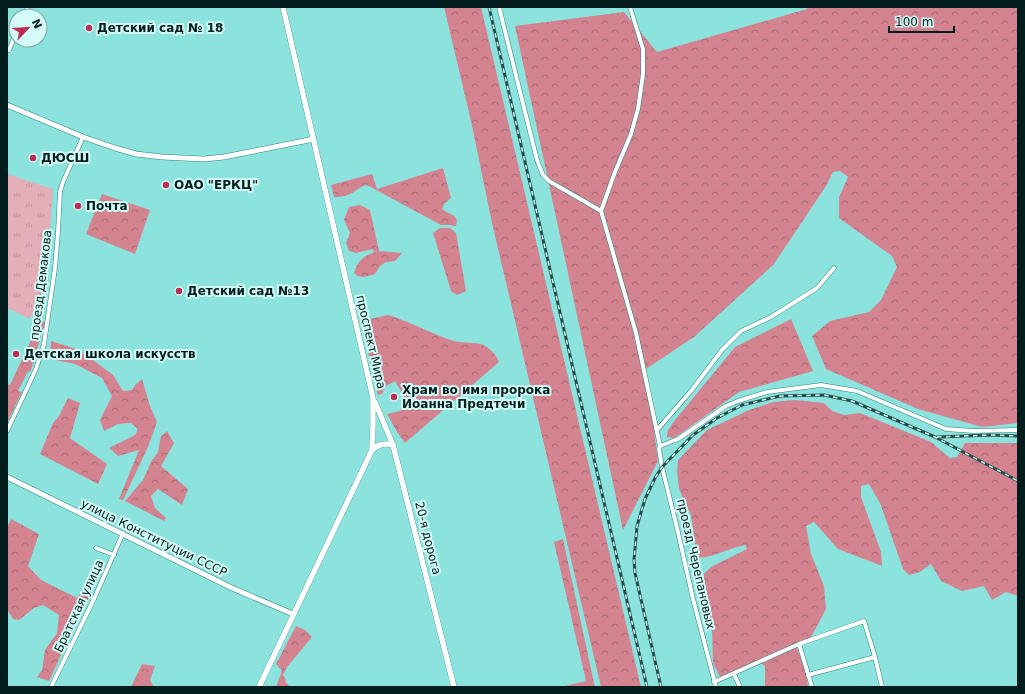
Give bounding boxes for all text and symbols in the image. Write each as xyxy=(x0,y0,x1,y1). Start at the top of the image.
north arrow xyxy=(8,8,48,48)
scale bar xyxy=(889,8,954,34)
text: 100 m xyxy=(895,15,933,29)
text: N xyxy=(29,17,44,31)
place label: Детский сад № 18 xyxy=(97,21,223,35)
marker: Детский сад № 18 xyxy=(84,23,94,33)
place label: ДЮСШ xyxy=(41,151,89,165)
marker: ДЮСШ xyxy=(28,153,38,163)
place label: ОАО "ЕРКЦ" xyxy=(174,178,258,192)
marker: ОАО "ЕРКЦ" xyxy=(161,180,171,190)
place label: Почта xyxy=(86,199,128,213)
marker: Почта xyxy=(73,201,83,211)
street label: проезд Демакова xyxy=(27,229,55,341)
place label: Детский сад №13 xyxy=(187,284,309,298)
marker: Детский сад №13 xyxy=(174,286,184,296)
street label: проспект Мира xyxy=(353,294,389,390)
place label: Детская школа искусств xyxy=(24,347,196,361)
marker: Детская школа искусств xyxy=(11,349,21,359)
place label: Храм во имя пророка Иоанна Предтечи xyxy=(402,383,550,411)
marker: Храм во имя пророка Иоанна Предтечи xyxy=(389,392,399,402)
street label: улица Конституции СССР xyxy=(79,496,229,580)
street label: проезд Черепановых xyxy=(674,497,718,631)
street label: 20-я дорога xyxy=(412,500,444,576)
street label: Братская улица xyxy=(51,557,107,655)

